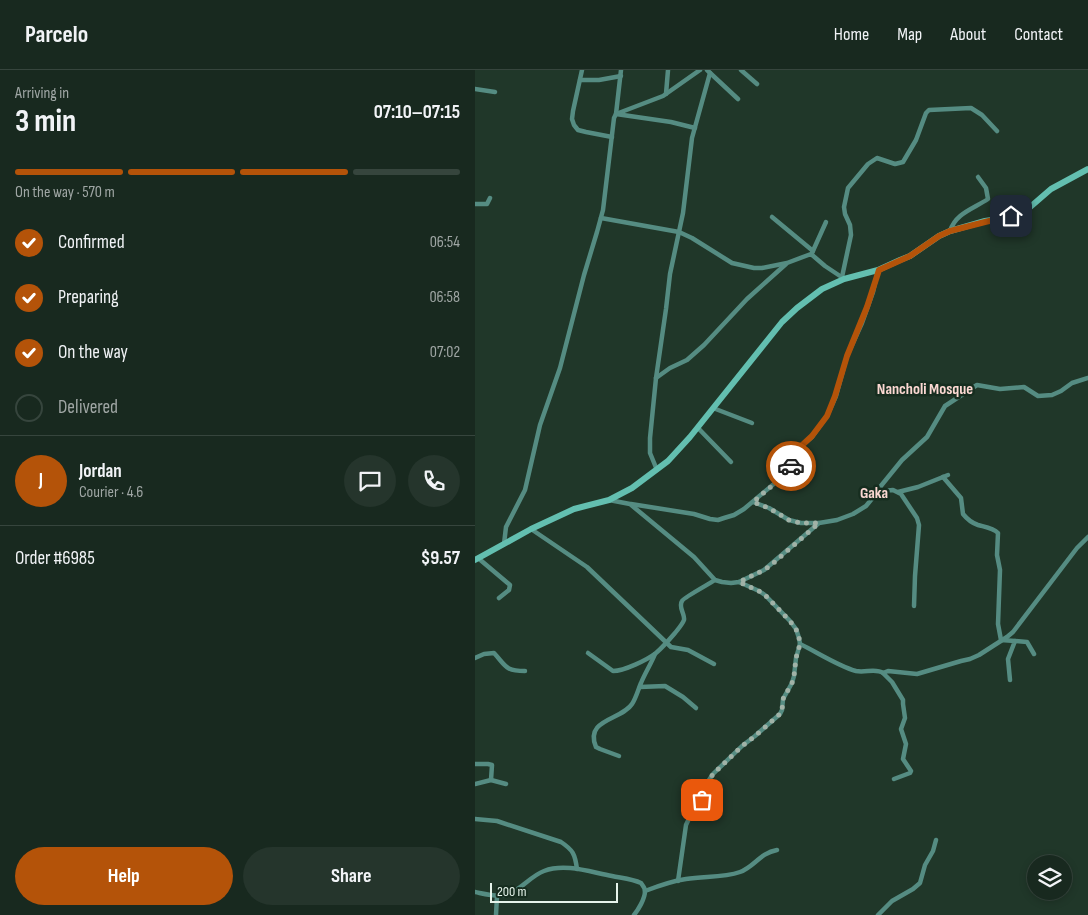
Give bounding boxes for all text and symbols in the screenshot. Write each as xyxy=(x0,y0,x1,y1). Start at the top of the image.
text: Parcelo xyxy=(25,20,88,49)
text: Home xyxy=(834,24,869,45)
text: Map xyxy=(897,24,922,45)
text: About xyxy=(950,24,986,45)
text: Contact xyxy=(1014,24,1063,45)
text: Arriving in xyxy=(15,84,69,103)
text: 07:10–07:15 xyxy=(374,101,460,124)
text: 3 min xyxy=(15,102,76,141)
text: On the way · 570 m xyxy=(15,183,115,202)
pin xyxy=(990,195,1032,237)
icon: home xyxy=(997,202,1025,230)
icon: check xyxy=(15,229,43,257)
text: Confirmed xyxy=(58,231,125,254)
text: 06:54 xyxy=(430,233,460,252)
icon: check xyxy=(15,284,43,312)
text: Preparing xyxy=(58,286,119,309)
text: 06:58 xyxy=(429,288,460,307)
icon: check xyxy=(15,339,43,367)
text: On the way xyxy=(58,341,128,364)
text: 07:02 xyxy=(430,343,460,362)
district label: Nancholi Mosque xyxy=(877,380,973,399)
text: Delivered xyxy=(58,396,118,419)
courier xyxy=(766,441,816,491)
icon: car xyxy=(777,452,805,480)
button: chat xyxy=(344,455,396,507)
button: phone xyxy=(408,455,460,507)
text: Jordan xyxy=(79,460,122,483)
text: J xyxy=(39,469,43,492)
text: Courier · 4.6 xyxy=(79,483,143,502)
district label: Gaka xyxy=(860,484,888,503)
text: Order #6985 xyxy=(15,547,95,570)
text: $9.57 xyxy=(421,547,460,570)
pin xyxy=(681,779,723,821)
icon: bag xyxy=(688,786,716,814)
button: Help xyxy=(15,847,233,905)
button: Share xyxy=(243,847,460,905)
map controls xyxy=(1027,855,1072,900)
button: layers xyxy=(1027,855,1072,900)
scale bar xyxy=(490,880,617,903)
text: 200 m xyxy=(497,883,526,900)

